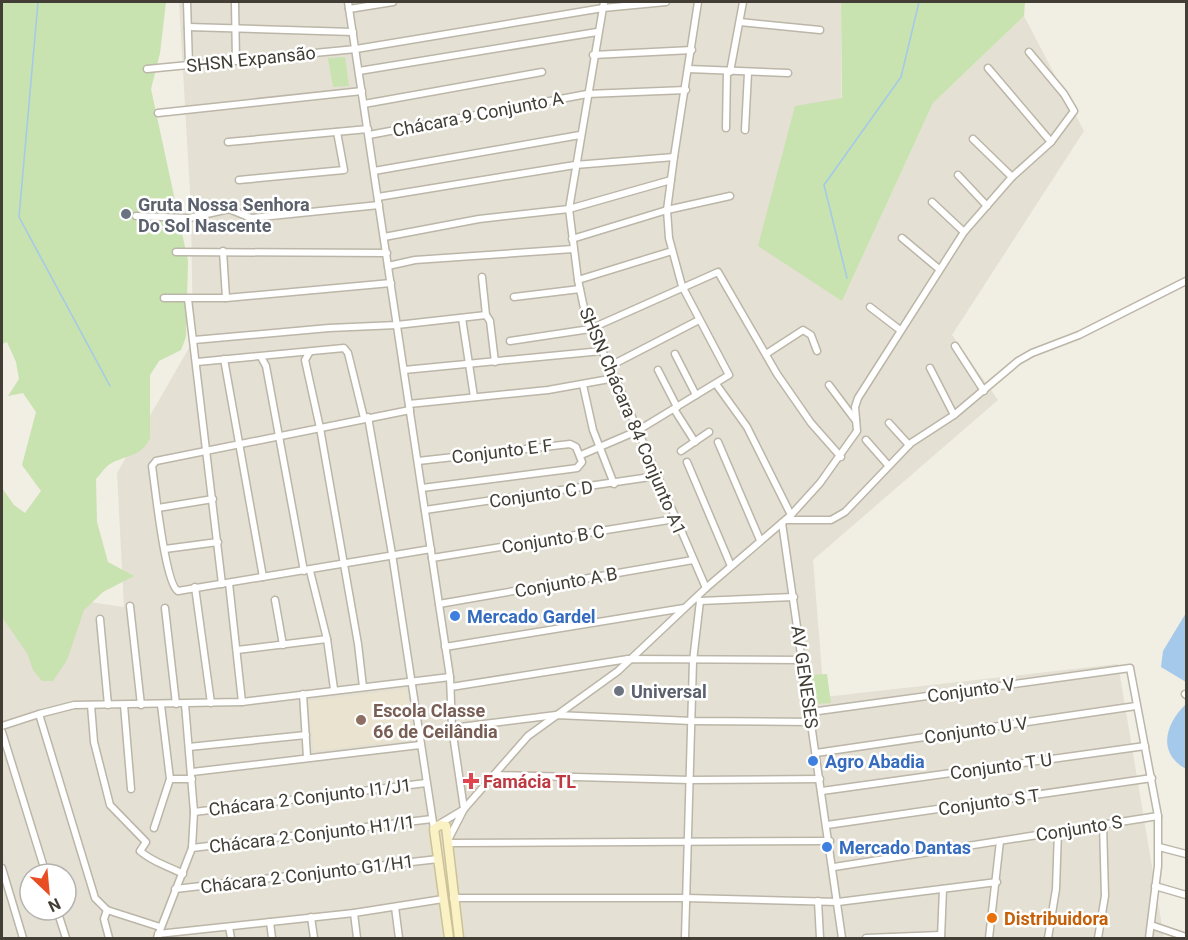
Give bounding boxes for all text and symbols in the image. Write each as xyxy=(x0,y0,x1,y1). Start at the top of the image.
street label: SHSN Expansão xyxy=(185,42,317,76)
street label: Chácara 9 Conjunto A xyxy=(391,87,565,141)
place label: Gruta Nossa Senhora Do Sol Nascente xyxy=(138,194,310,236)
marker: Gruta Nossa Senhora Do Sol Nascente xyxy=(119,207,133,221)
street label: SHSN Chácara 84 Conjunto A1 xyxy=(575,304,691,538)
street label: Conjunto E F xyxy=(451,434,554,468)
street label: Conjunto C D xyxy=(488,476,594,512)
street label: Conjunto B C xyxy=(500,520,606,558)
street label: Conjunto A B xyxy=(513,563,619,601)
place label: Mercado Gardel xyxy=(467,606,596,627)
marker: Mercado Gardel xyxy=(448,609,462,623)
street label: AV GENESES xyxy=(787,624,823,730)
street label: Conjunto V xyxy=(926,673,1017,707)
place label: Universal xyxy=(631,681,707,702)
marker: Universal xyxy=(612,684,626,698)
place label: Escola Classe 66 de Ceilândia xyxy=(373,700,498,742)
street label: Conjunto U V xyxy=(923,712,1030,748)
marker: Escola Classe 66 de Ceilândia xyxy=(354,713,368,727)
street label: Conjunto T U xyxy=(949,748,1053,784)
place label: Agro Abadia xyxy=(825,751,925,772)
marker: Agro Abadia xyxy=(806,754,820,768)
place label: Famácia TL xyxy=(483,771,576,792)
street label: Chácara 2 Conjunto I1/J1 xyxy=(207,774,413,820)
marker: Famácia TL xyxy=(464,774,478,788)
street label: Conjunto S T xyxy=(937,784,1041,820)
street label: Chácara 2 Conjunto H1/I1 xyxy=(208,811,416,857)
street label: Conjunto S xyxy=(1034,811,1124,845)
place label: Mercado Dantas xyxy=(839,837,971,858)
marker: Mercado Dantas xyxy=(820,840,834,854)
street label: Chácara 2 Conjunto G1/H1 xyxy=(199,851,415,897)
north arrow xyxy=(18,862,78,922)
text: N xyxy=(45,894,64,916)
place label: Distribuidora xyxy=(1004,908,1109,929)
marker: Distribuidora xyxy=(985,911,999,925)

